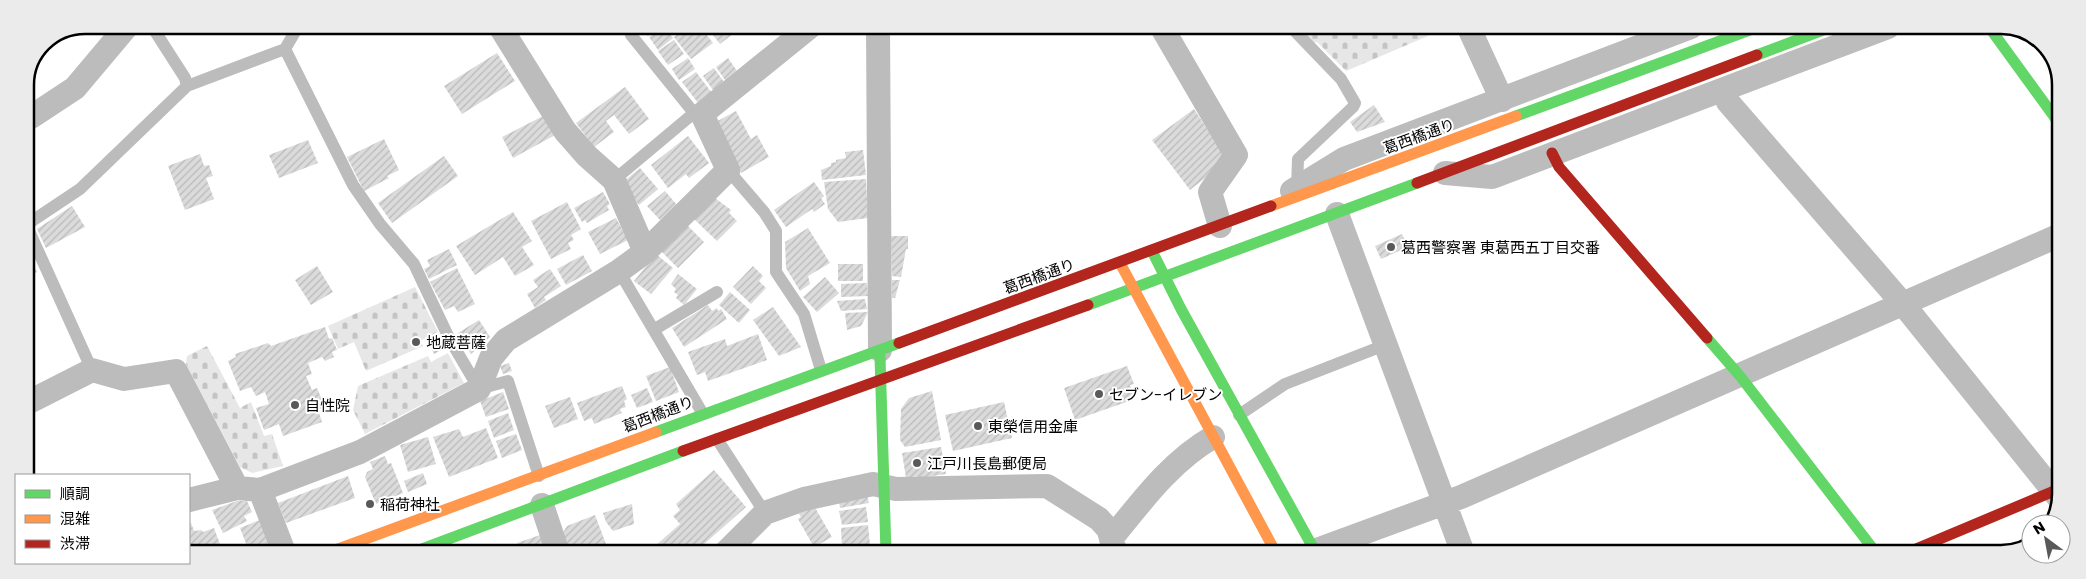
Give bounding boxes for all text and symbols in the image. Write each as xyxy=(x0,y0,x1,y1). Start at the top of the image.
street label: 葛西橋通り xyxy=(1380,113,1458,159)
place label: 葛西警察署 東葛西五丁目交番 xyxy=(1401,237,1600,258)
marker: 葛西警察署 東葛西五丁目交番 xyxy=(1385,241,1397,253)
street label: 葛西橋通り xyxy=(1000,253,1078,299)
place label: 地蔵菩薩 xyxy=(426,332,486,353)
marker: 地蔵菩薩 xyxy=(410,336,422,348)
place label: セブン-イレブン xyxy=(1109,384,1222,405)
marker: セブン-イレブン xyxy=(1093,388,1105,400)
street label: 葛西橋通り xyxy=(619,391,697,437)
place label: 自性院 xyxy=(305,395,350,416)
marker: 自性院 xyxy=(289,399,301,411)
place label: 東榮信用金庫 xyxy=(988,416,1078,437)
marker: 東榮信用金庫 xyxy=(972,420,984,432)
place label: 江戸川長島郵便局 xyxy=(927,453,1047,474)
marker: 江戸川長島郵便局 xyxy=(911,457,923,469)
legend xyxy=(15,474,190,564)
text: 順調 xyxy=(60,483,90,504)
place label: 稲荷神社 xyxy=(380,494,440,515)
marker: 稲荷神社 xyxy=(364,498,376,510)
text: 混雑 xyxy=(60,508,90,529)
north arrow xyxy=(2021,514,2071,564)
text: N xyxy=(2029,517,2049,539)
text: 渋滞 xyxy=(60,533,90,554)

